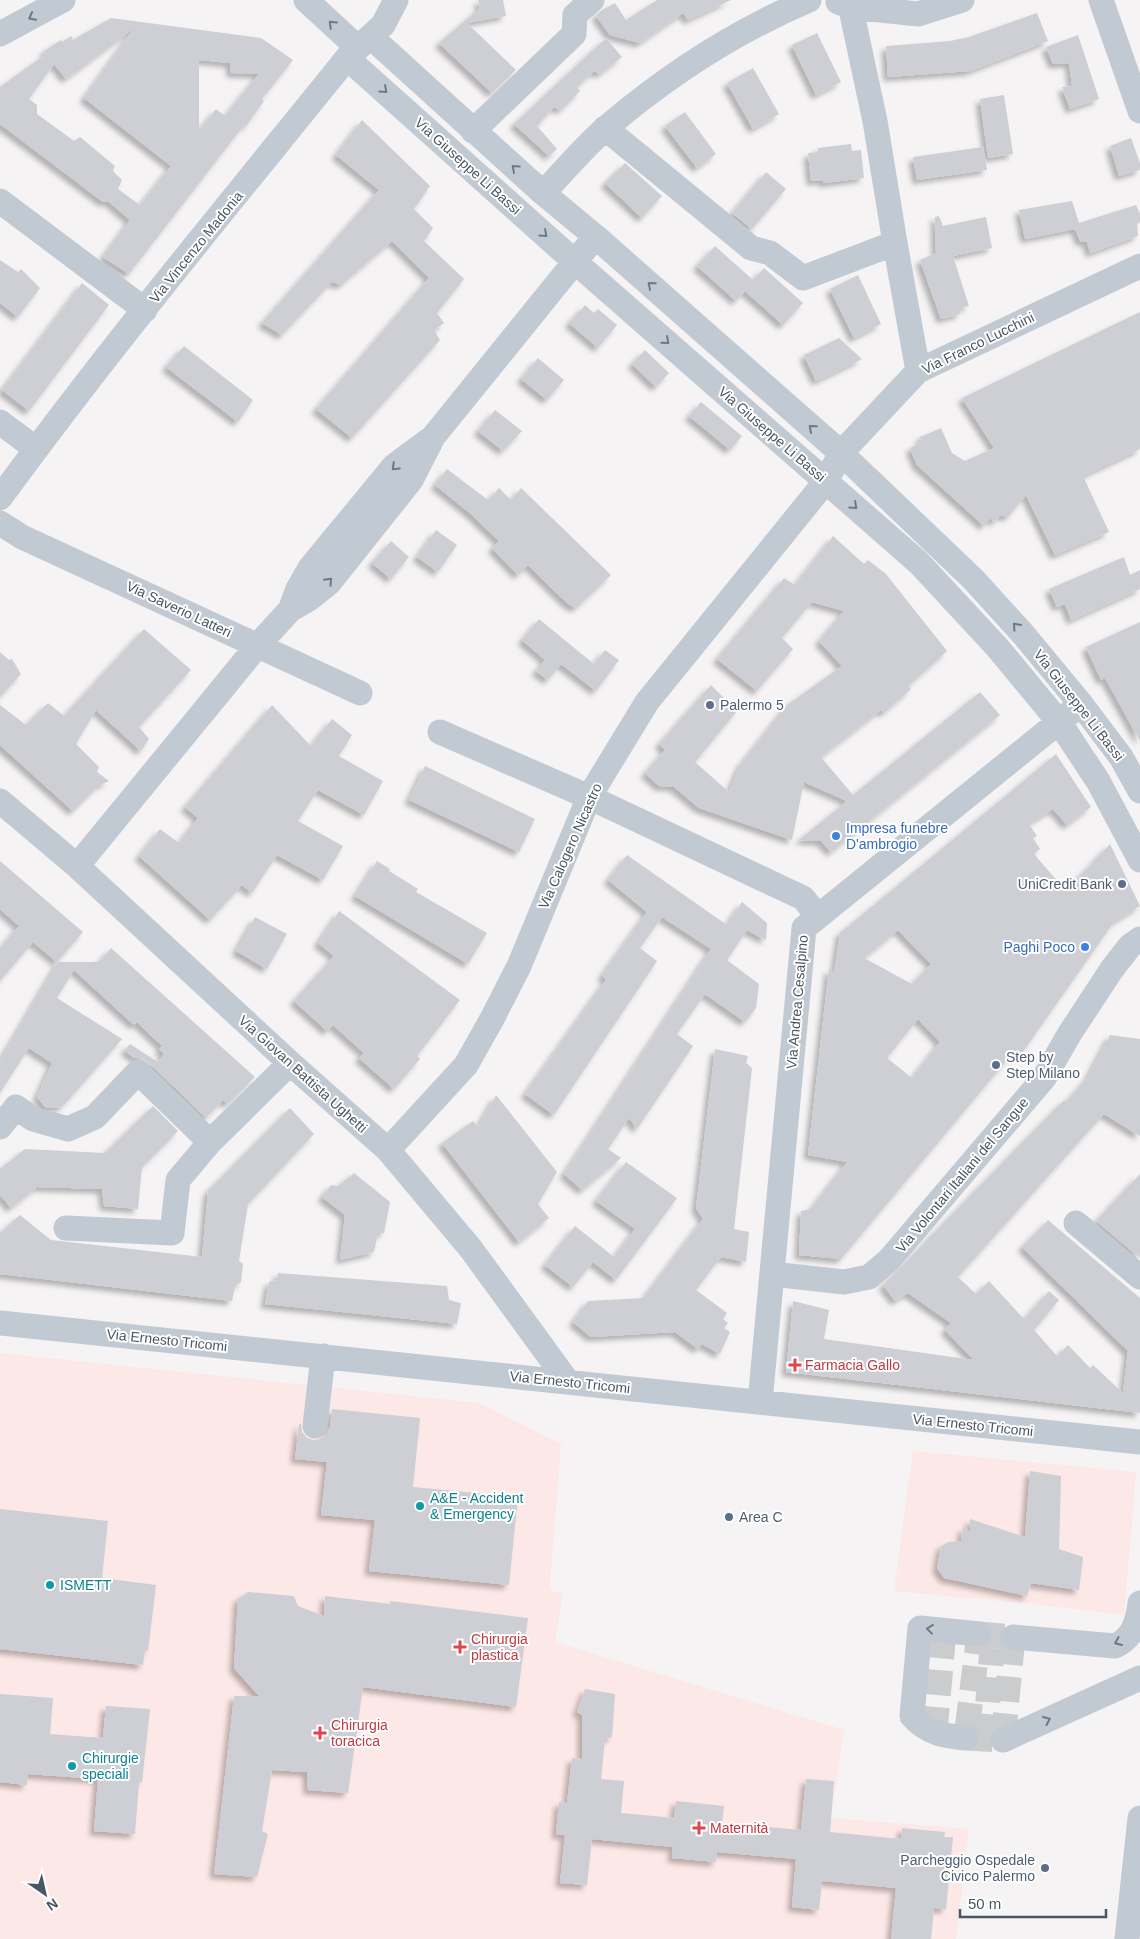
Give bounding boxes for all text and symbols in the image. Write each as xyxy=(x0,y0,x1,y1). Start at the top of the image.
one-way arrow xyxy=(28,11,37,21)
one-way arrow xyxy=(329,21,338,30)
one-way arrow xyxy=(378,85,387,94)
street label: Via Giuseppe Li Bassi xyxy=(412,114,524,218)
one-way arrow xyxy=(511,164,520,173)
street label: Via Vincenzo Madonia xyxy=(146,188,246,306)
one-way arrow xyxy=(538,228,547,237)
one-way arrow xyxy=(647,282,656,291)
street label: Via Franco Lucchini xyxy=(919,309,1037,377)
one-way arrow xyxy=(660,335,669,344)
street label: Via Giuseppe Li Bassi xyxy=(715,383,829,485)
one-way arrow xyxy=(808,425,817,434)
one-way arrow xyxy=(391,461,400,470)
one-way arrow xyxy=(849,500,858,509)
street label: Via Saverio Latteri xyxy=(124,578,234,640)
one-way arrow xyxy=(323,578,332,587)
one-way arrow xyxy=(1013,623,1022,632)
street label: Via Giuseppe Li Bassi xyxy=(1031,646,1127,764)
place label: Palermo 5 xyxy=(720,697,784,713)
marker: Palermo 5 xyxy=(704,699,716,711)
street label: Via Calogero Nicastro xyxy=(535,780,605,911)
place label: Impresa funebre D'ambrogio xyxy=(846,820,948,852)
marker: Impresa funebre D'ambrogio xyxy=(830,830,842,842)
place label: UniCredit Bank xyxy=(1018,876,1113,892)
marker: UniCredit Bank xyxy=(1116,878,1128,890)
street label: Via Andrea Cesalpino xyxy=(783,934,811,1070)
place label: Paghi Poco xyxy=(1003,939,1075,955)
marker: Paghi Poco xyxy=(1079,941,1091,953)
street label: Via Giovan Battista Ughetti xyxy=(236,1012,370,1136)
place label: Step by Step Milano xyxy=(1006,1049,1080,1081)
marker: Step by Step Milano xyxy=(990,1059,1002,1071)
street label: Via Volontari Italiani del Sangue xyxy=(892,1094,1032,1256)
street label: Via Ernesto Tricomi xyxy=(106,1326,228,1354)
place label: Farmacia Gallo xyxy=(805,1357,900,1373)
marker: Farmacia Gallo xyxy=(789,1359,801,1371)
street label: Via Ernesto Tricomi xyxy=(509,1368,631,1396)
street label: Via Ernesto Tricomi xyxy=(912,1411,1034,1439)
place label: A&E - Accident & Emergency xyxy=(430,1490,523,1522)
marker: A&E - Accident & Emergency xyxy=(414,1500,426,1512)
place label: Area C xyxy=(739,1509,783,1525)
marker: Area C xyxy=(723,1511,735,1523)
place label: ISMETT xyxy=(60,1577,112,1593)
marker: ISMETT xyxy=(44,1579,56,1591)
one-way arrow xyxy=(926,1624,934,1635)
place label: Chirurgia plastica xyxy=(471,1631,528,1663)
one-way arrow xyxy=(1114,1636,1123,1647)
marker: Chirurgia plastica xyxy=(453,1640,467,1654)
one-way arrow xyxy=(1042,1715,1051,1726)
place label: Chirurgia toracica xyxy=(331,1717,388,1749)
marker: Chirurgia toracica xyxy=(313,1726,327,1740)
place label: Chirurgie speciali xyxy=(82,1750,139,1782)
marker: Chirurgie speciali xyxy=(66,1760,78,1772)
place label: Maternità xyxy=(710,1820,769,1836)
marker: Maternità xyxy=(692,1821,706,1835)
place label: Parcheggio Ospedale Civico Palermo xyxy=(900,1852,1035,1884)
marker: Parcheggio Ospedale Civico Palermo xyxy=(1039,1862,1051,1874)
north arrow xyxy=(20,1869,70,1919)
scale bar xyxy=(960,1886,1106,1918)
text: N xyxy=(44,1895,61,1914)
text: 50 m xyxy=(968,1895,1001,1912)

